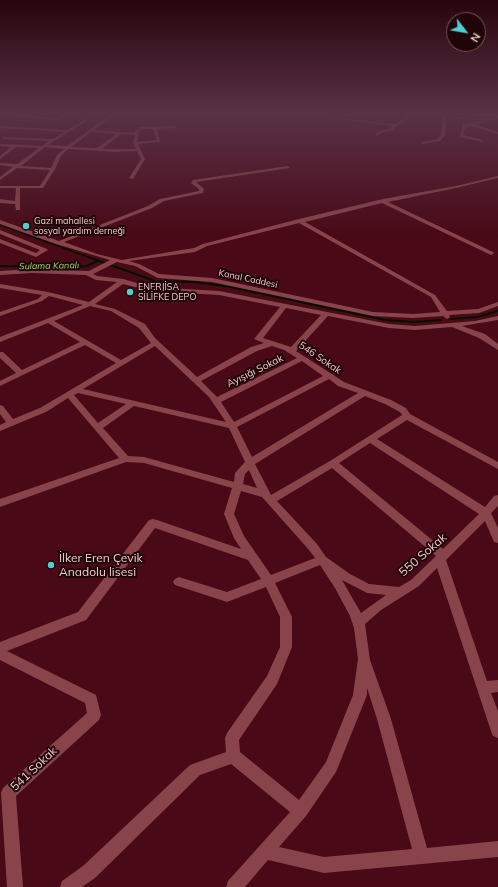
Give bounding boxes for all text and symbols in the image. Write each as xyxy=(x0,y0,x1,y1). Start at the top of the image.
north arrow xyxy=(446,12,486,52)
text: N xyxy=(467,30,484,45)
place label: Gazi mahallesi sosyal yardım derneği xyxy=(34,216,125,237)
marker: Gazi mahallesi sosyal yardım derneği xyxy=(21,221,31,231)
water label: Sulama Kanalı xyxy=(19,260,79,272)
street label: Kanal Caddesi xyxy=(218,267,278,291)
place label: ENERJİSA SİLİFKE DEPO xyxy=(138,282,196,303)
marker: ENERJİSA SİLİFKE DEPO xyxy=(125,287,135,297)
street label: 546 Sokak xyxy=(296,339,344,377)
street label: Ayışığı Sokak xyxy=(225,352,285,390)
street label: 550 Sokak xyxy=(396,530,450,580)
place label: İlker Eren Çevik Anadolu lisesi xyxy=(59,551,143,579)
marker: İlker Eren Çevik Anadolu lisesi xyxy=(46,560,56,570)
street label: 541 Sokak xyxy=(8,744,60,794)

